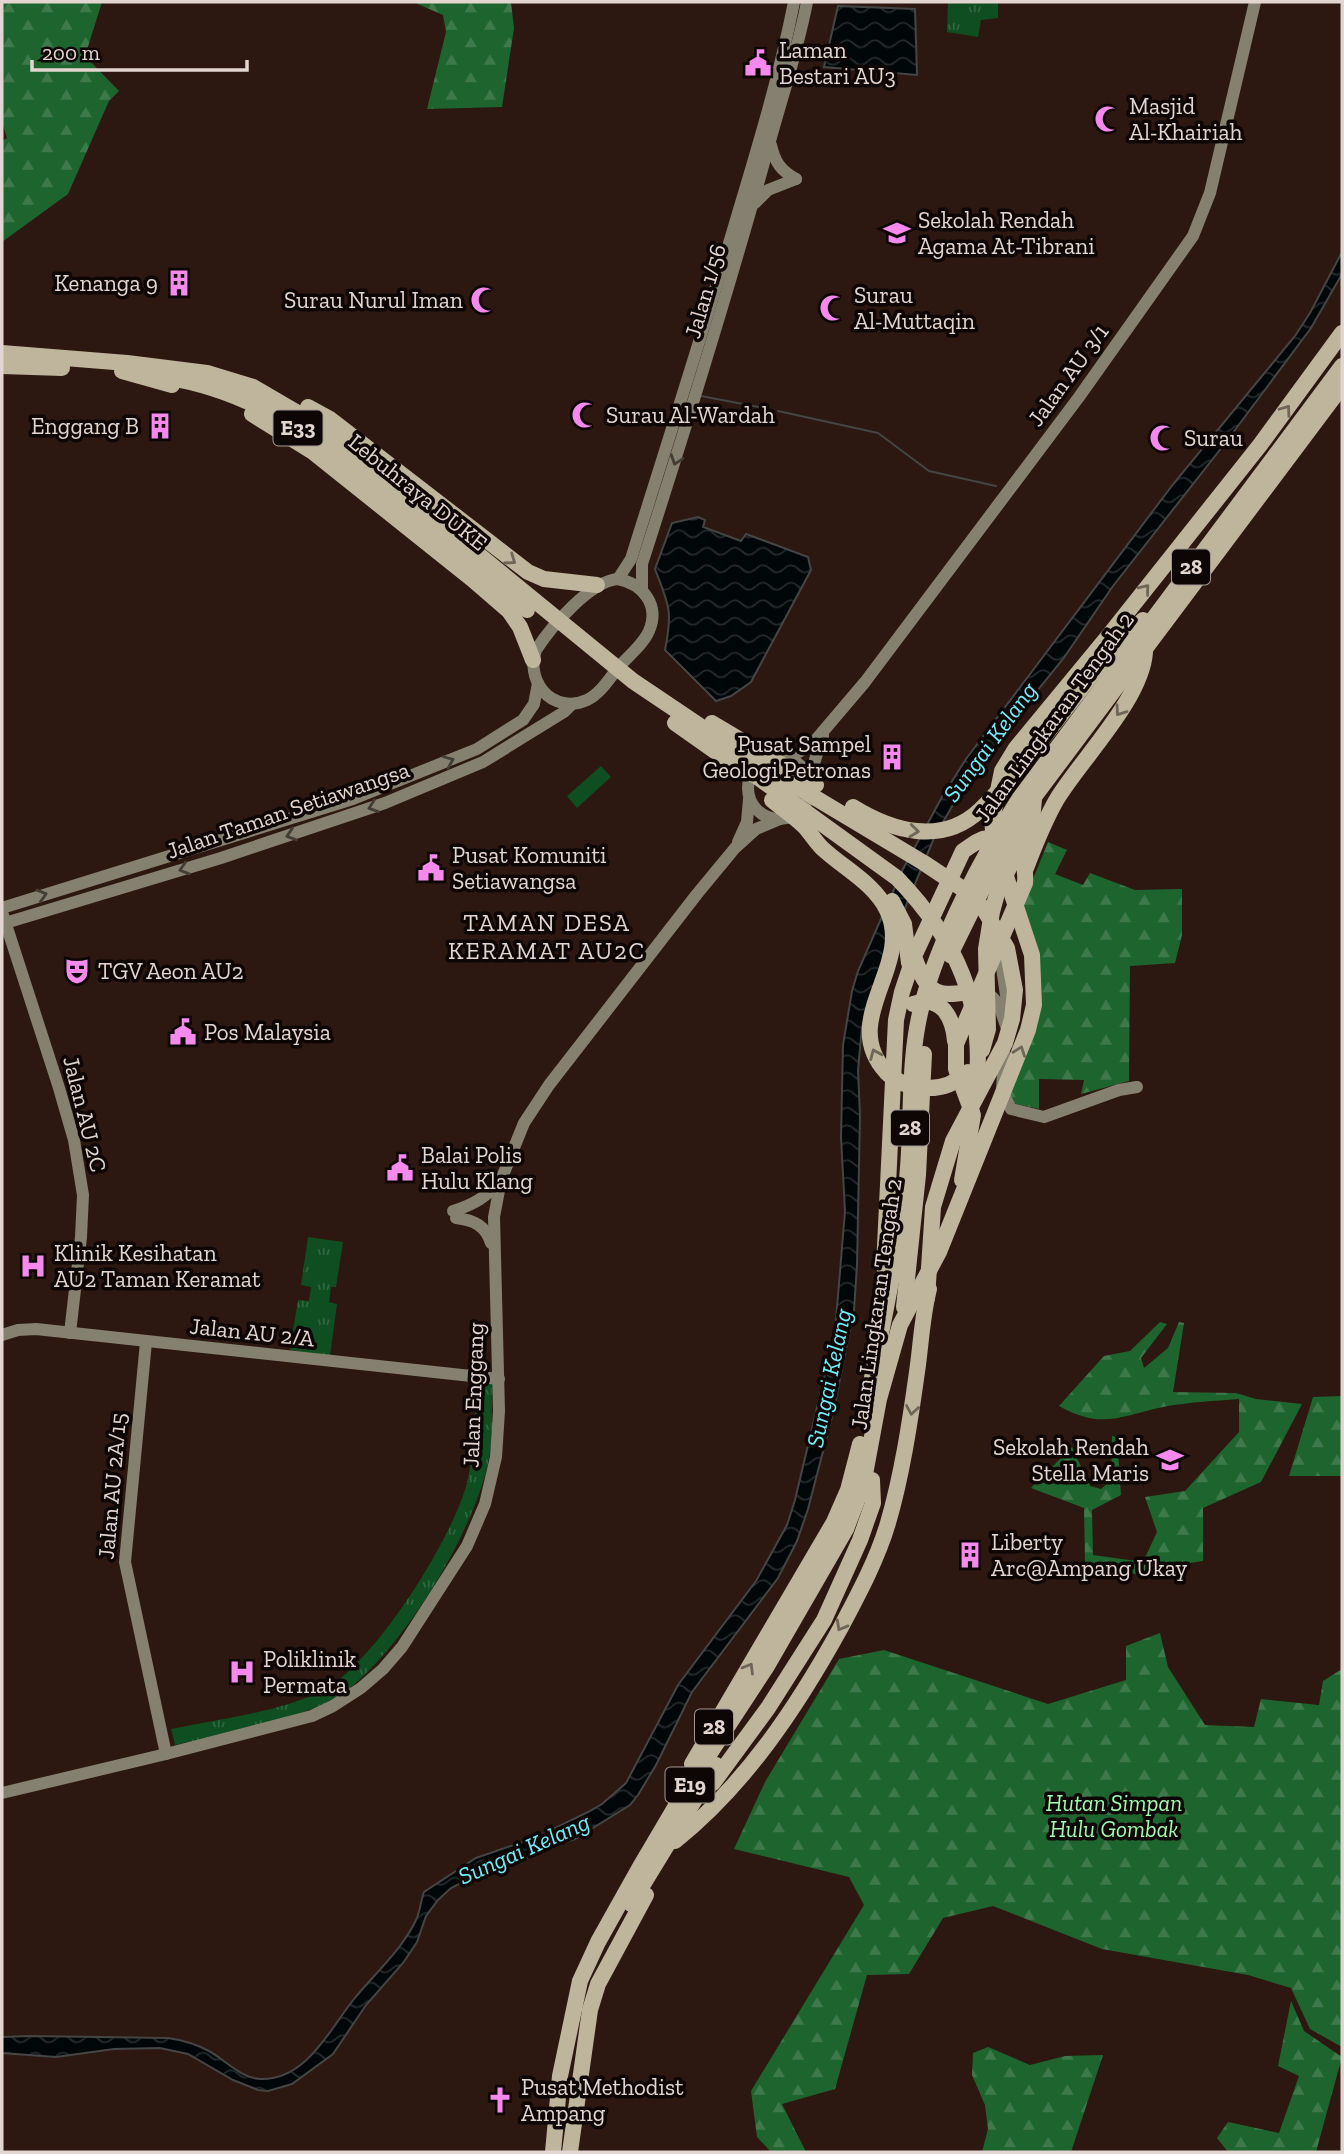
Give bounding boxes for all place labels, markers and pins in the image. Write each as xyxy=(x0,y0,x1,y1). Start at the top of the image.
place label: Laman Bestari AU3 xyxy=(779,36,896,90)
public building icon: Laman Bestari AU3 xyxy=(743,48,773,78)
place label: Masjid Al-Khairiah xyxy=(1129,92,1243,146)
mosque icon: Masjid Al-Khairiah xyxy=(1093,104,1123,134)
place label: Sekolah Rendah Agama At-Tibrani xyxy=(918,206,1095,260)
school or university icon: Sekolah Rendah Agama At-Tibrani xyxy=(882,218,912,248)
building icon: Kenanga 9 xyxy=(164,268,194,298)
place label: Kenanga 9 xyxy=(54,269,158,297)
place label: Surau Al-Muttaqin xyxy=(854,281,975,335)
mosque icon: Surau Nurul Iman xyxy=(469,285,499,315)
place label: Surau Nurul Iman xyxy=(284,286,463,314)
mosque icon: Surau Al-Muttaqin xyxy=(818,293,848,323)
mosque icon: Surau Al-Wardah xyxy=(570,400,600,430)
place label: Surau Al-Wardah xyxy=(606,401,775,429)
building icon: Enggang B xyxy=(145,411,175,441)
place label: Enggang B xyxy=(31,412,139,440)
mosque icon: Surau xyxy=(1148,423,1178,453)
place label: Surau xyxy=(1184,424,1243,452)
place label: Pusat Sampel Geologi Petronas xyxy=(702,730,871,784)
building icon: Pusat Sampel Geologi Petronas xyxy=(877,742,907,772)
place label: Pusat Komuniti Setiawangsa xyxy=(452,841,607,895)
public building icon: Pusat Komuniti Setiawangsa xyxy=(416,853,446,883)
theatre icon: TGV Aeon AU2 xyxy=(62,956,92,986)
place label: TGV Aeon AU2 xyxy=(98,957,244,985)
public building icon: Pos Malaysia xyxy=(168,1017,198,1047)
place label: Pos Malaysia xyxy=(204,1018,331,1046)
place label: Balai Polis Hulu Klang xyxy=(421,1141,533,1195)
public building icon: Balai Polis Hulu Klang xyxy=(385,1153,415,1183)
place label: Klinik Kesihatan AU2 Taman Keramat xyxy=(54,1239,261,1293)
hospital icon: Klinik Kesihatan AU2 Taman Keramat xyxy=(18,1251,48,1281)
place label: Sekolah Rendah Stella Maris xyxy=(993,1433,1149,1487)
school or university icon: Sekolah Rendah Stella Maris xyxy=(1155,1445,1185,1475)
place label: Liberty Arc@Ampang Ukay xyxy=(991,1528,1187,1582)
building icon: Liberty Arc@Ampang Ukay xyxy=(955,1540,985,1570)
place label: Poliklinik Permata xyxy=(263,1645,356,1699)
hospital icon: Poliklinik Permata xyxy=(227,1657,257,1687)
place label: Pusat Methodist Ampang xyxy=(521,2073,684,2127)
church icon: Pusat Methodist Ampang xyxy=(485,2085,515,2115)

